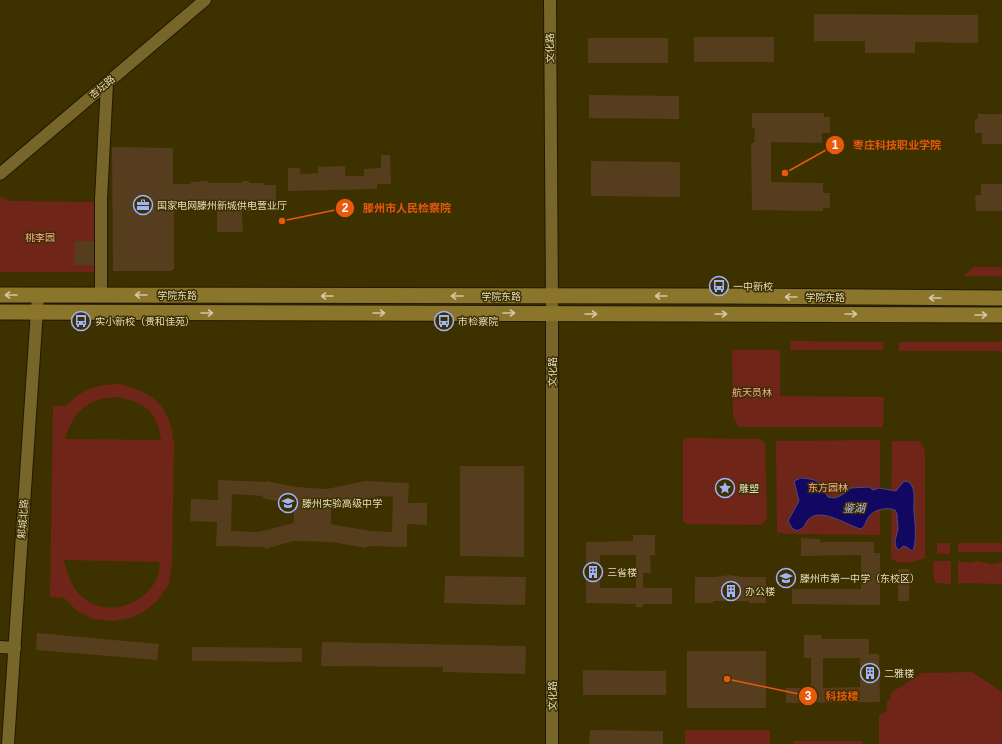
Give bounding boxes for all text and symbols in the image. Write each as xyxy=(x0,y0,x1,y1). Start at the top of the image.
street label: 文化路 xyxy=(544,33,556,63)
street label: 杏坛路 xyxy=(87,73,117,101)
callout: 枣庄科技职业学院 xyxy=(825,133,949,156)
text: 1 xyxy=(832,138,839,152)
text: 枣庄科技职业学院 xyxy=(853,139,941,151)
office icon: 国家电网滕州新城供电营业厅 xyxy=(132,194,154,216)
callout: 滕州市人民检察院 xyxy=(335,197,459,220)
place label: 国家电网滕州新城供电营业厅 xyxy=(157,200,287,211)
text: 2 xyxy=(342,201,349,215)
text: 滕州市人民检察院 xyxy=(363,202,451,214)
park label: 桃李园 xyxy=(25,232,55,243)
bus stop icon: 一中新校 xyxy=(708,275,730,297)
place label: 一中新校 xyxy=(733,281,773,292)
street label: 学院东路 xyxy=(157,290,197,301)
one-way arrow xyxy=(5,291,18,299)
one-way arrow xyxy=(135,291,148,299)
street label: 学院东路 xyxy=(481,291,521,302)
one-way arrow xyxy=(321,292,334,300)
one-way arrow xyxy=(451,292,464,300)
one-way arrow xyxy=(655,292,668,300)
street label: 学院东路 xyxy=(805,292,845,303)
one-way arrow xyxy=(785,293,798,301)
one-way arrow xyxy=(929,294,942,302)
one-way arrow xyxy=(200,309,213,317)
one-way arrow xyxy=(372,309,385,317)
one-way arrow xyxy=(502,309,515,317)
bus stop icon: 实小新校（贵和佳苑） xyxy=(70,310,92,332)
bus stop icon: 市检察院 xyxy=(433,310,455,332)
one-way arrow xyxy=(584,310,597,317)
one-way arrow xyxy=(714,310,727,318)
one-way arrow xyxy=(844,310,857,318)
one-way arrow xyxy=(974,311,987,319)
place label: 实小新校（贵和佳苑） xyxy=(95,316,195,327)
place label: 市检察院 xyxy=(458,316,498,327)
street label: 文化路 xyxy=(547,357,558,387)
park label: 航天员林 xyxy=(732,387,772,398)
place icon: 雕塑 xyxy=(714,477,736,499)
park label: 东方园林 xyxy=(808,482,848,493)
place label: 雕塑 xyxy=(739,483,759,494)
school or university icon: 滕州实验高级中学 xyxy=(277,492,299,514)
place label: 滕州实验高级中学 xyxy=(302,498,382,509)
street label: 邾城北路 xyxy=(16,499,30,539)
water label: 鉴湖 xyxy=(843,502,867,514)
building icon: 三省楼 xyxy=(582,561,604,583)
place label: 三省楼 xyxy=(607,567,637,578)
school or university icon: 滕州市第一中学（东校区） xyxy=(775,567,797,589)
place label: 滕州市第一中学（东校区） xyxy=(800,573,920,584)
building icon: 办公楼 xyxy=(720,580,742,602)
place label: 办公楼 xyxy=(745,586,775,597)
building icon: 二雅楼 xyxy=(859,662,881,684)
place label: 二雅楼 xyxy=(884,668,914,679)
street label: 文化路 xyxy=(547,681,558,711)
callout: 科技楼 xyxy=(798,684,867,707)
text: 3 xyxy=(805,689,812,703)
text: 科技楼 xyxy=(826,690,859,702)

